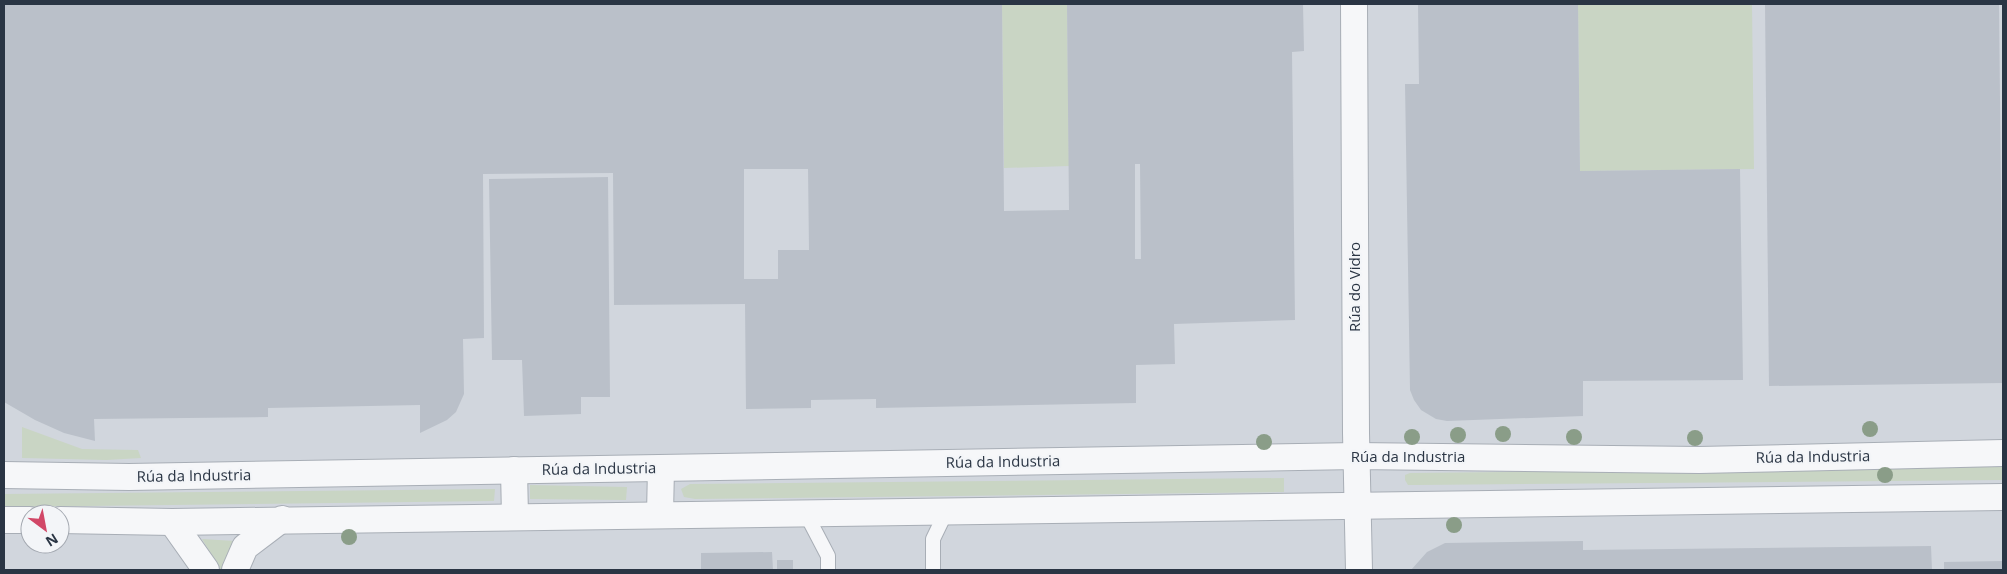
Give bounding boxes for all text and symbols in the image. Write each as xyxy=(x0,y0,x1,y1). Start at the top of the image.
street label: Rúa do Vidro xyxy=(1344,242,1364,332)
street label: Rúa da Industria xyxy=(1756,445,1870,467)
street label: Rúa da Industria xyxy=(1351,446,1465,466)
street label: Rúa da Industria xyxy=(946,450,1060,472)
street label: Rúa da Industria xyxy=(542,457,656,479)
street label: Rúa da Industria xyxy=(137,464,251,486)
north arrow xyxy=(20,504,70,554)
text: N xyxy=(42,529,62,552)

